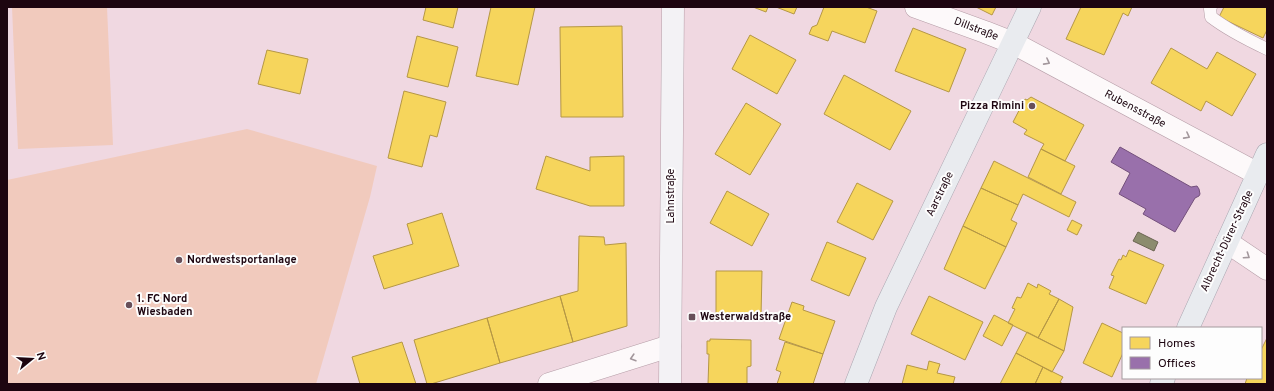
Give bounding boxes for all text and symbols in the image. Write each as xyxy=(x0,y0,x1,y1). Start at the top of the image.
street label: Dillstraße xyxy=(952,14,1000,44)
one-way arrow xyxy=(1043,58,1050,65)
street label: Rubensstraße xyxy=(1102,87,1168,131)
place label: Pizza Rimini xyxy=(960,99,1024,113)
marker: Pizza Rimini xyxy=(1027,101,1037,111)
one-way arrow xyxy=(1182,131,1190,139)
street label: Lahnstraße xyxy=(664,168,678,224)
street label: Aarstraße xyxy=(923,169,957,219)
street label: Albrecht-Dürer-Straße xyxy=(1197,188,1257,294)
one-way arrow xyxy=(1243,251,1250,259)
place label: Nordwestsportanlage xyxy=(187,253,297,267)
marker: Nordwestsportanlage xyxy=(174,255,184,265)
place label: 1. FC Nord Wiesbaden xyxy=(137,292,192,319)
marker: 1. FC Nord Wiesbaden xyxy=(124,300,134,310)
place label: Westerwaldstraße xyxy=(700,310,791,324)
marker: Westerwaldstraße xyxy=(687,312,697,322)
legend xyxy=(1122,327,1262,379)
text: Homes xyxy=(1158,336,1195,352)
north arrow xyxy=(12,339,52,379)
text: N xyxy=(33,350,48,362)
one-way arrow xyxy=(630,353,637,362)
text: Offices xyxy=(1158,356,1196,372)

